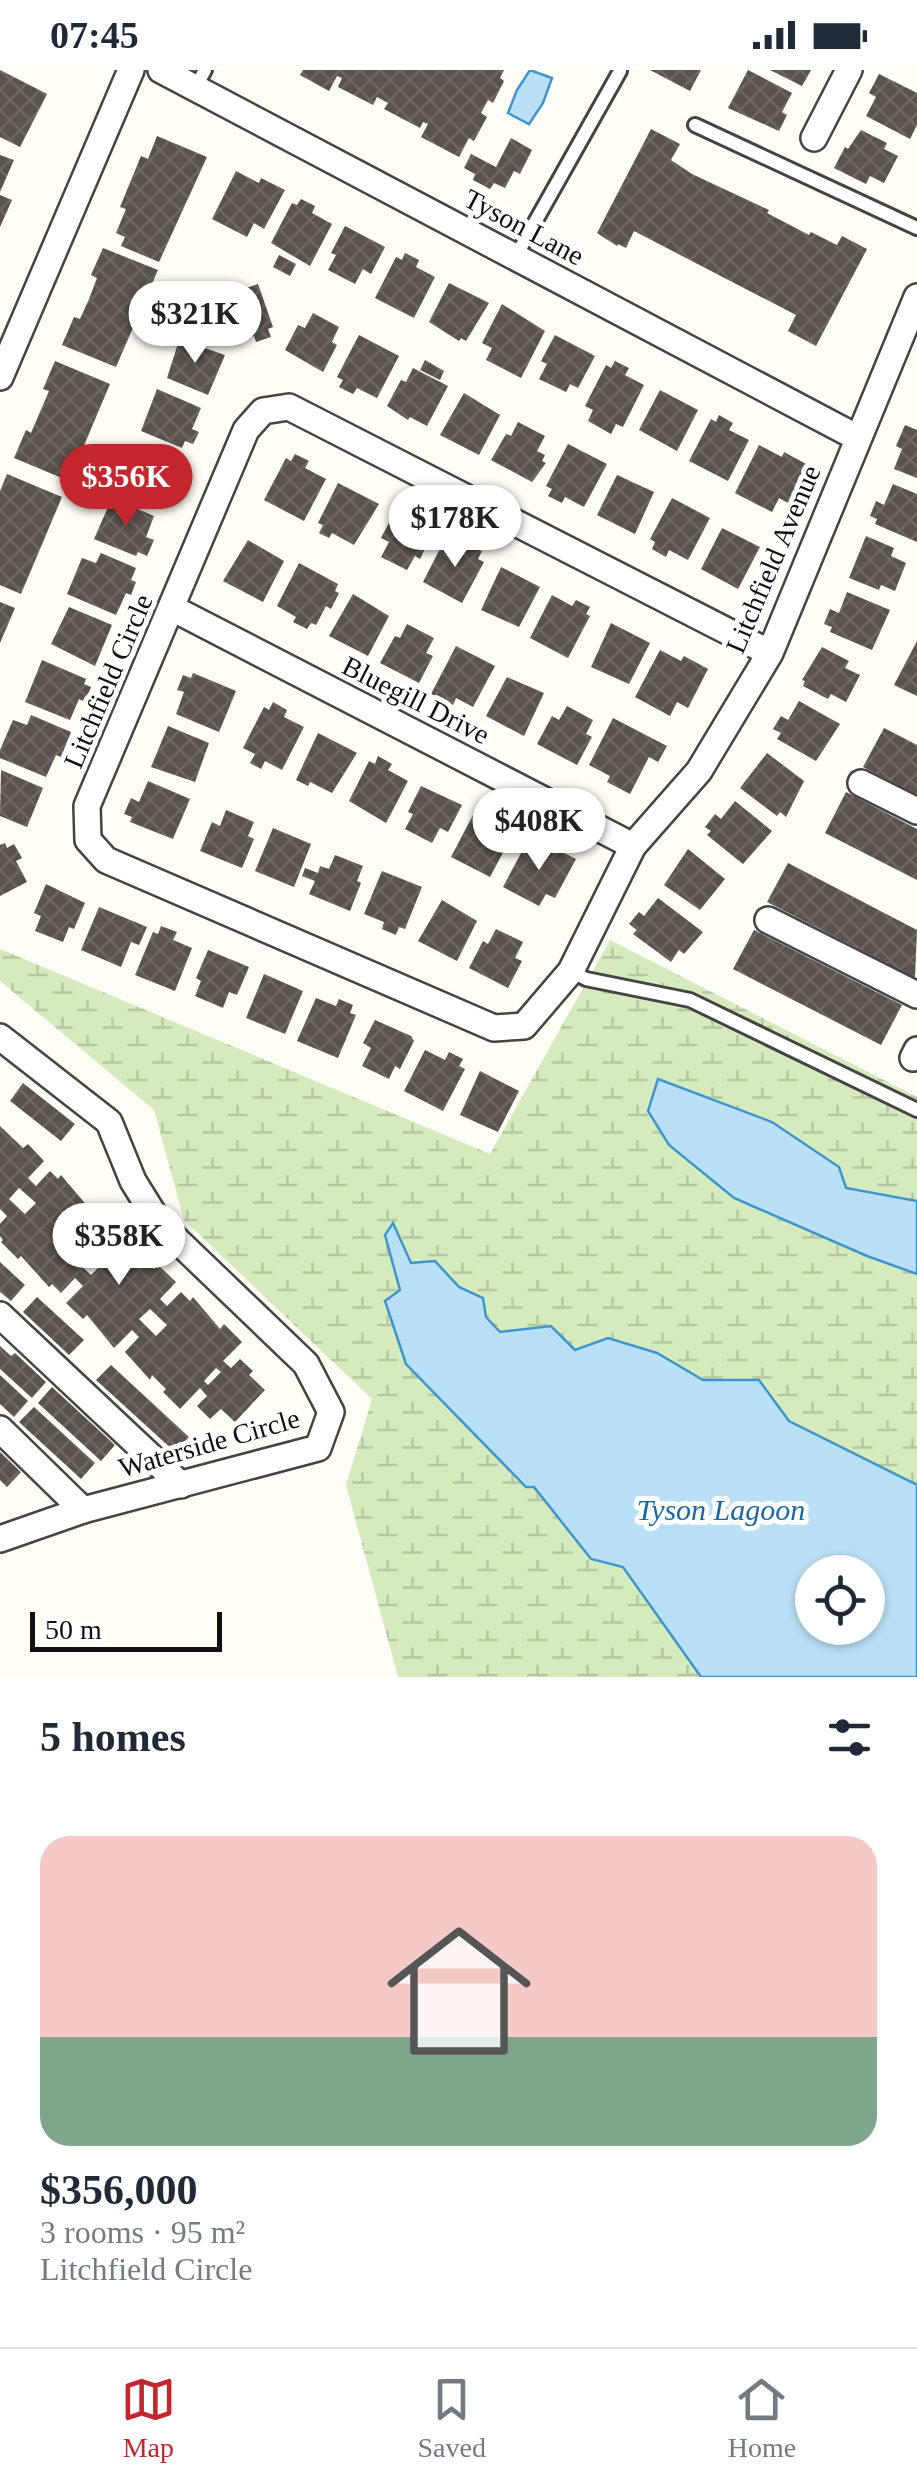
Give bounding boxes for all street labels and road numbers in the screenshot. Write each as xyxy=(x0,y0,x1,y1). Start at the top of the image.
street label: Tyson Lane xyxy=(459,183,589,271)
street label: Litchfield Avenue xyxy=(719,460,827,658)
street label: Litchfield Circle xyxy=(57,589,159,773)
street label: Bluegill Drive xyxy=(337,650,495,750)
street label: Waterside Circle xyxy=(115,1402,303,1484)

